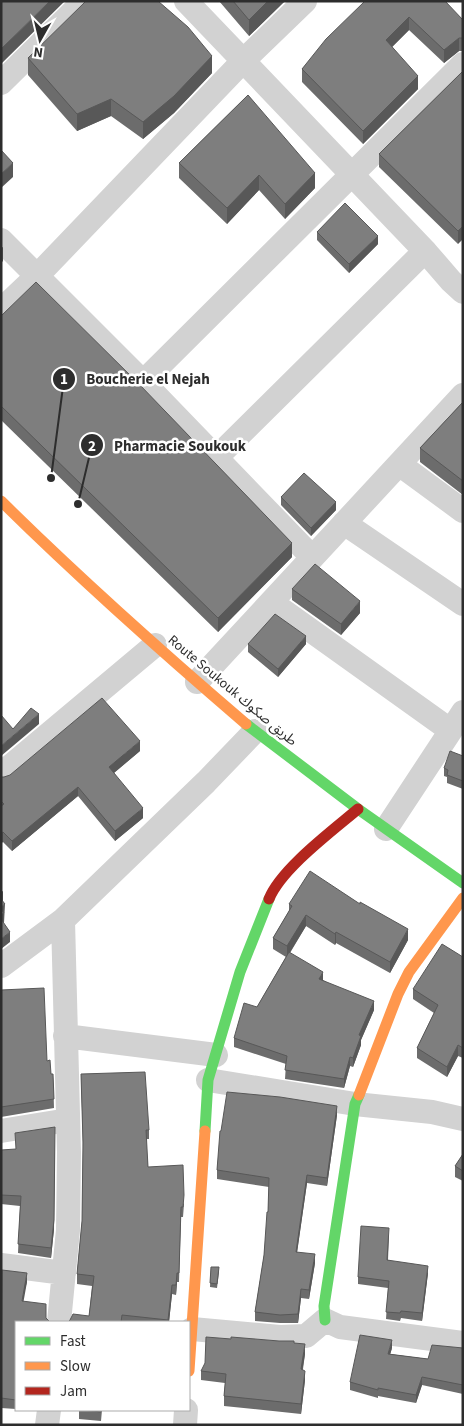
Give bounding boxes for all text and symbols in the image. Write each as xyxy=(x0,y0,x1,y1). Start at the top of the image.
north arrow xyxy=(15,15,65,65)
text: N xyxy=(32,41,44,62)
callout: Boucherie el Nejah xyxy=(51,364,220,394)
text: 1 xyxy=(60,369,68,390)
text: Boucherie el Nejah xyxy=(86,369,210,390)
callout: Pharmacie Soukouk xyxy=(79,430,256,460)
text: 2 xyxy=(88,436,96,457)
text: Pharmacie Soukouk xyxy=(114,436,247,457)
street label: Route Soukouk طريق صكوك xyxy=(163,631,301,751)
legend xyxy=(15,1321,190,1411)
text: Fast xyxy=(60,1331,86,1352)
text: Slow xyxy=(60,1356,91,1377)
text: Jam xyxy=(60,1381,87,1402)

